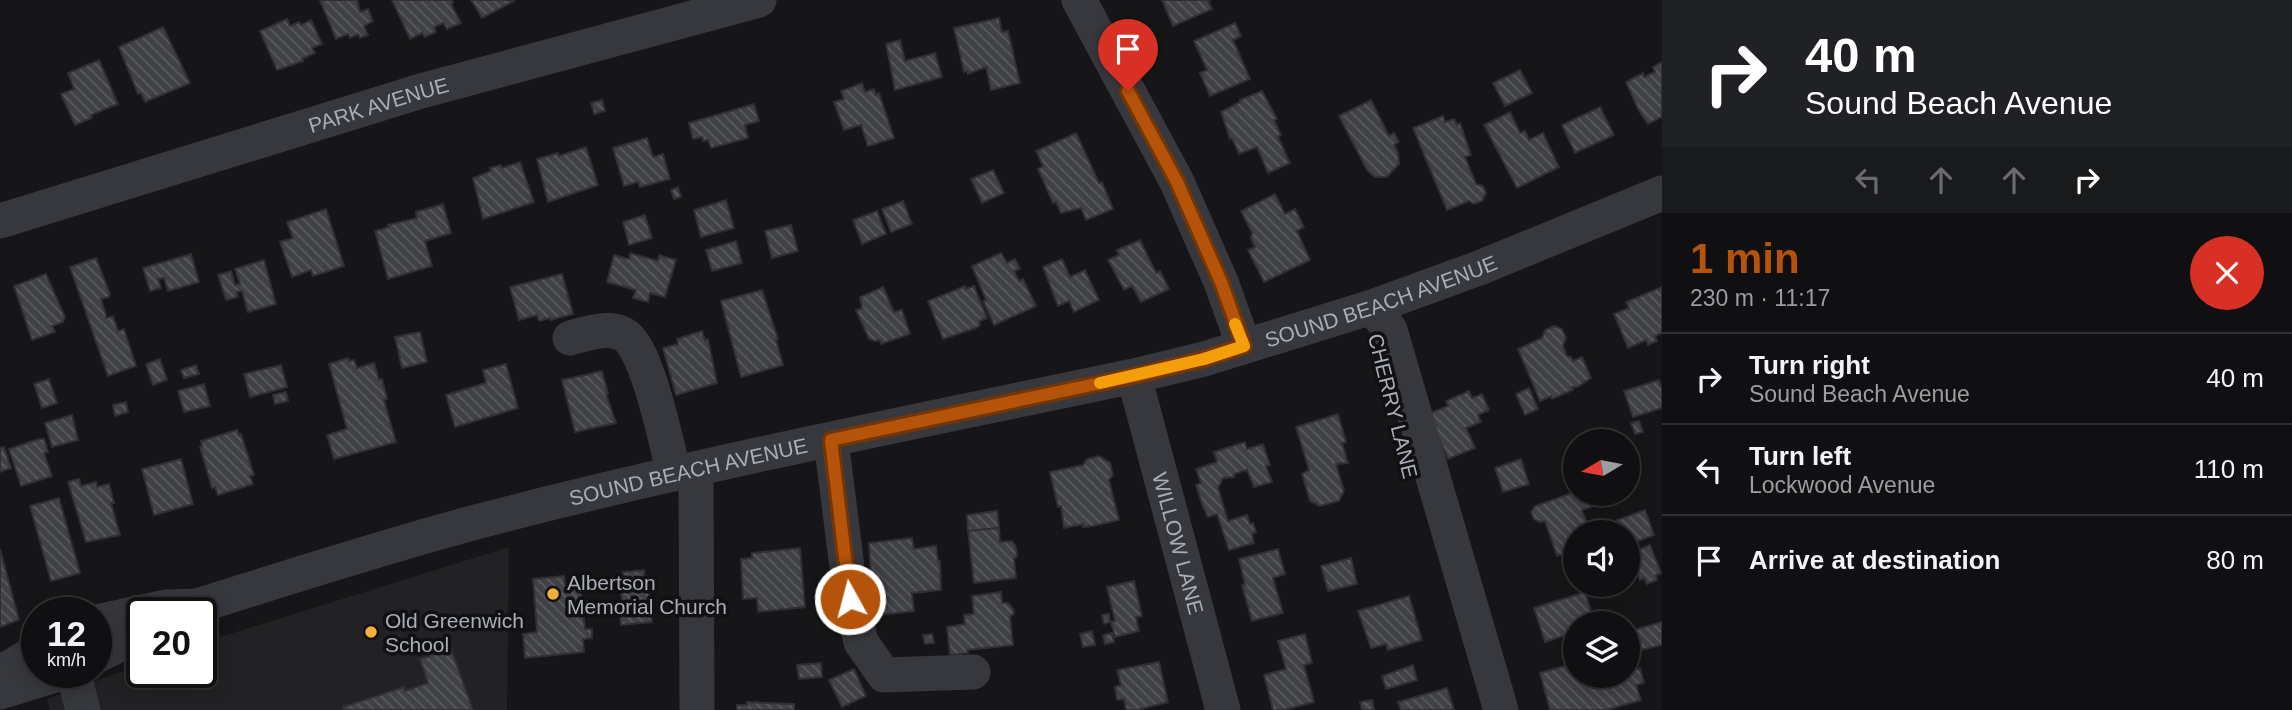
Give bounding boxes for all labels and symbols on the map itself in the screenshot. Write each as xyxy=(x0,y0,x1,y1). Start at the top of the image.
pin xyxy=(1098,19,1158,91)
street label: PARK AVENUE xyxy=(306,73,451,137)
street label: SOUND BEACH AVENUE xyxy=(1262,250,1500,351)
street label: CHERRY LANE xyxy=(1364,331,1422,481)
north arrow xyxy=(1563,429,1640,506)
street label: SOUND BEACH AVENUE xyxy=(567,433,809,510)
street label: WILLOW LANE xyxy=(1149,470,1208,617)
position arrow xyxy=(813,562,887,636)
place label: Albertson Memorial Church xyxy=(567,571,727,618)
marker: Albertson Memorial Church xyxy=(545,586,561,602)
speed limit sign: 20 xyxy=(126,597,217,688)
place label: Old Greenwich School xyxy=(385,609,524,656)
marker: Old Greenwich School xyxy=(363,624,379,640)

